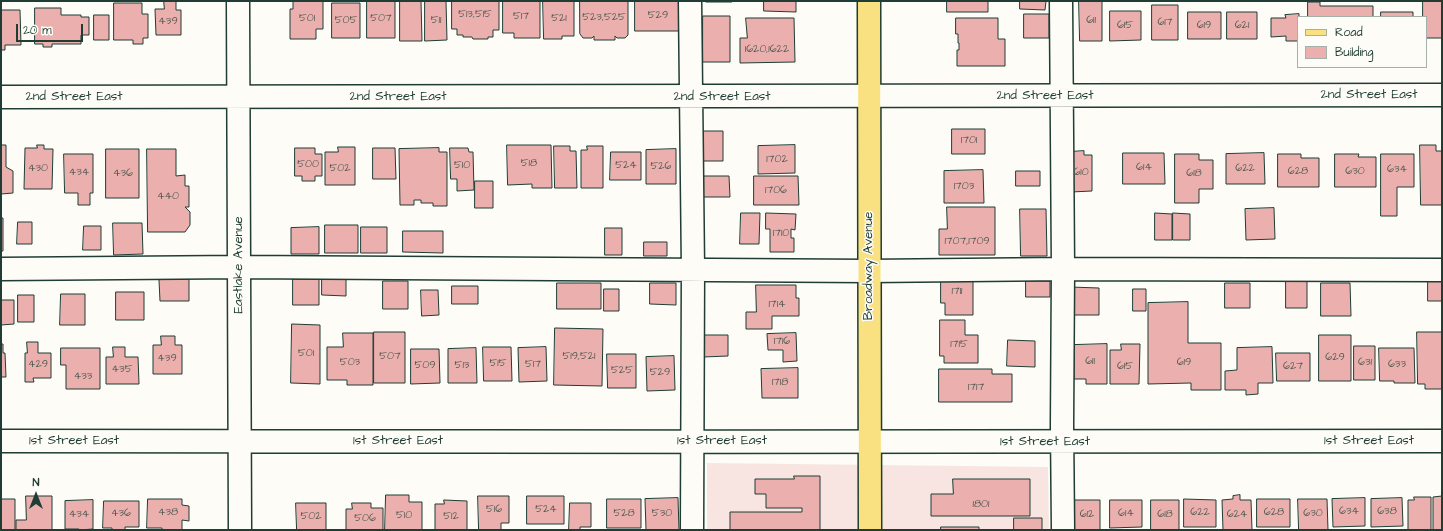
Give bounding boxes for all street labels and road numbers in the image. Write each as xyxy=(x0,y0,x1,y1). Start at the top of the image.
street label: 2nd Street East xyxy=(1320,87,1418,103)
street label: 2nd Street East xyxy=(996,88,1094,104)
street label: 2nd Street East xyxy=(25,89,123,105)
street label: 2nd Street East xyxy=(349,89,447,105)
street label: 2nd Street East xyxy=(673,89,771,105)
street label: Broadway Avenue xyxy=(861,212,877,320)
street label: Eastlake Avenue xyxy=(231,216,247,314)
street label: 1st Street East xyxy=(29,433,119,449)
street label: 1st Street East xyxy=(353,433,443,449)
street label: 1st Street East xyxy=(677,433,767,449)
street label: 1st Street East xyxy=(1324,433,1414,449)
street label: 1st Street East xyxy=(1000,434,1090,450)

